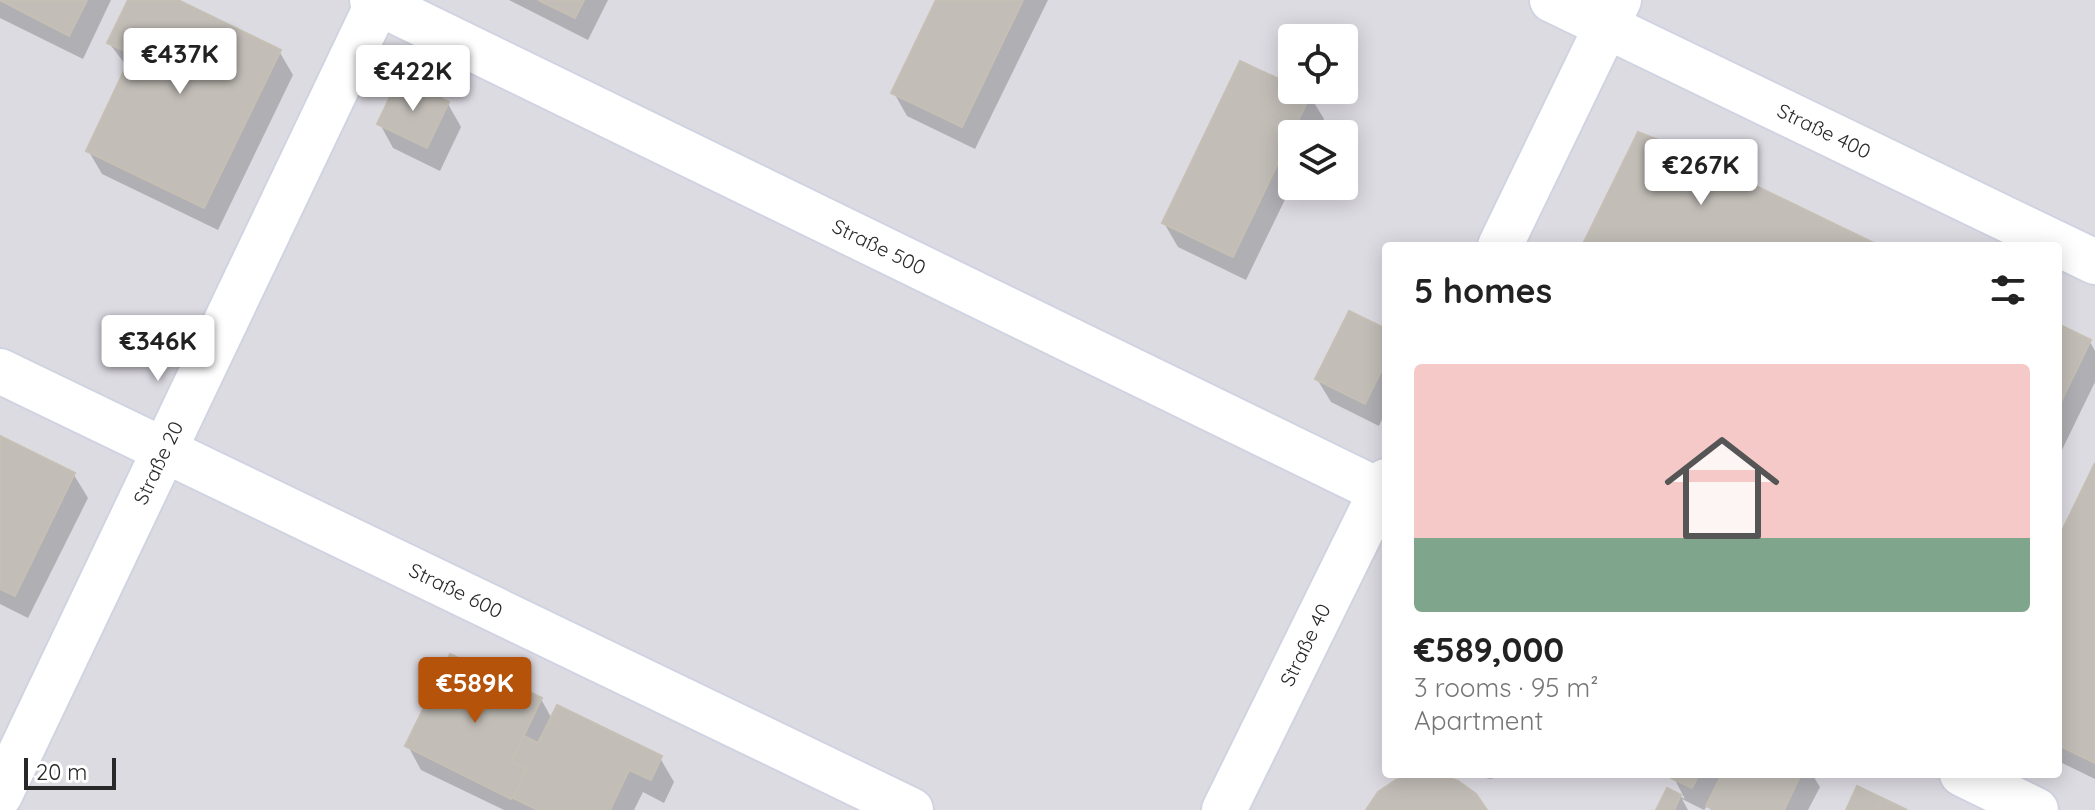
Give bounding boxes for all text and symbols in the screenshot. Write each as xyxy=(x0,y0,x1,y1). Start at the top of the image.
map controls xyxy=(1278,24,1358,200)
button: locate xyxy=(1278,24,1358,104)
pin: €437K xyxy=(124,28,236,96)
text: €437K xyxy=(142,37,218,70)
pin: €422K xyxy=(357,45,469,113)
text: €422K xyxy=(374,54,452,87)
street label: Straße 400 xyxy=(1773,98,1875,164)
button: layers xyxy=(1278,120,1358,200)
pin: €267K xyxy=(1645,139,1757,207)
text: €267K xyxy=(1663,148,1739,181)
street label: Straße 500 xyxy=(828,213,930,280)
icon: filters xyxy=(1986,268,2030,312)
text: 5 homes xyxy=(1414,269,1552,312)
pin: €346K xyxy=(102,315,214,383)
text: €346K xyxy=(120,324,196,357)
icon: home xyxy=(1650,416,1794,560)
street label: Straße 20 xyxy=(127,417,188,508)
street label: Straße 600 xyxy=(405,557,507,623)
street label: Straße 40 xyxy=(1274,599,1336,690)
text: €589,000 xyxy=(1414,628,1564,671)
pin: €589K xyxy=(419,657,531,725)
text: €589K xyxy=(436,666,514,699)
text: 3 rooms · 95 m² xyxy=(1414,671,1598,704)
text: Apartment xyxy=(1414,704,1543,737)
scale bar xyxy=(24,754,116,790)
text: 20 m xyxy=(36,758,87,786)

